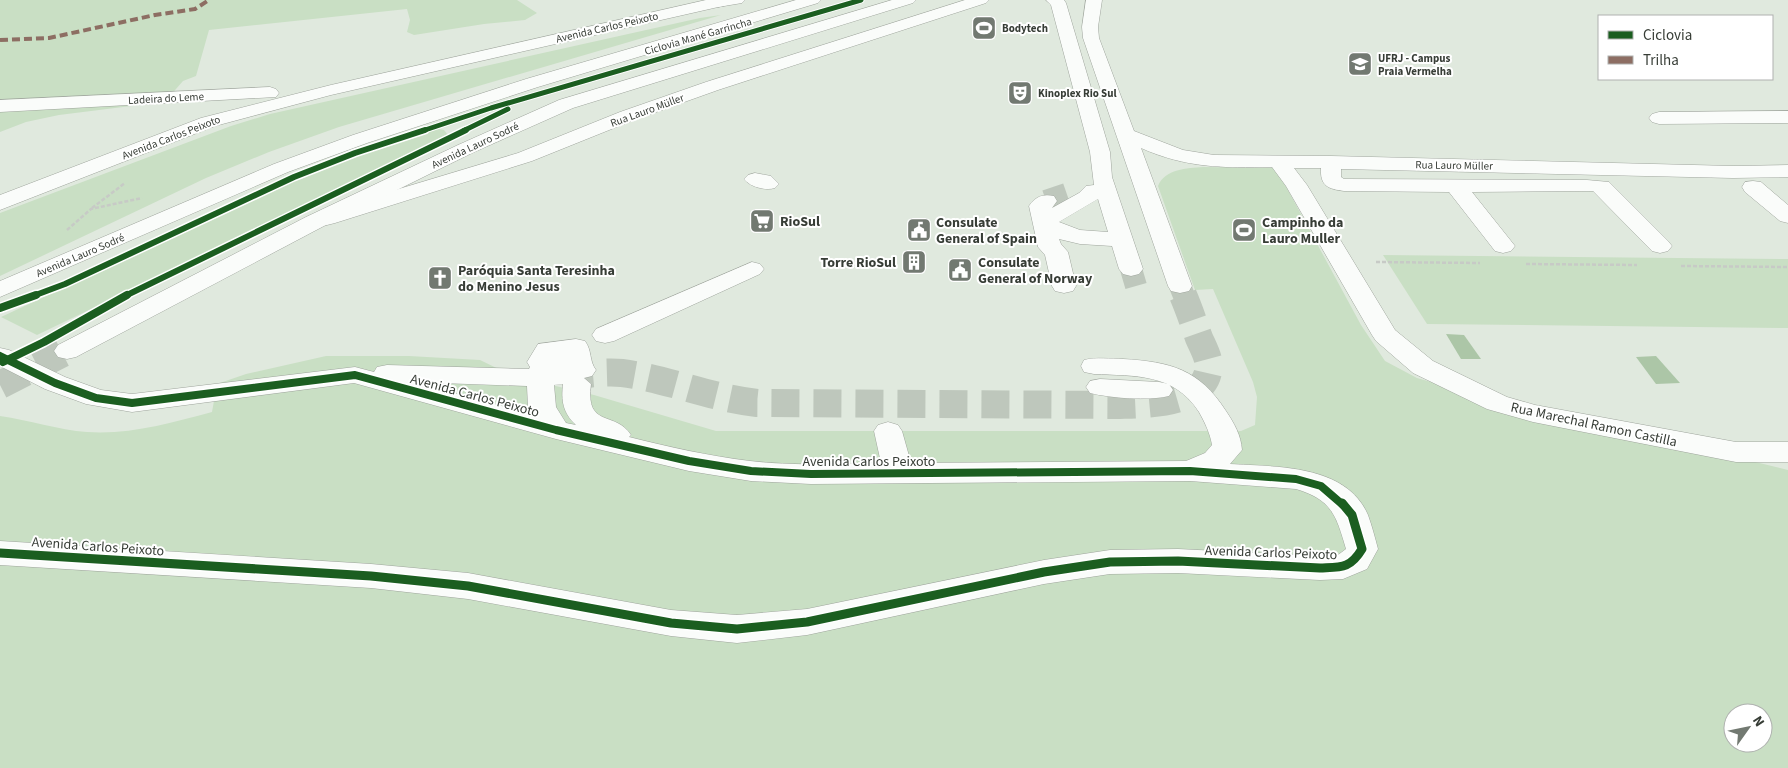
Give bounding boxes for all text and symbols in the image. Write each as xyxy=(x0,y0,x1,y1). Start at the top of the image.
street label: Avenida Carlos Peixoto xyxy=(555,8,660,47)
street label: Ciclovia Mané Garrincha xyxy=(643,14,753,59)
sports icon: Bodytech xyxy=(971,15,997,41)
legend xyxy=(1598,15,1773,80)
place label: Bodytech xyxy=(1002,21,1048,36)
text: Ciclovia xyxy=(1643,25,1692,46)
text: Trilha xyxy=(1643,50,1679,71)
school or university icon: UFRJ - Campus Praia Vermelha xyxy=(1347,51,1373,77)
place label: UFRJ - Campus Praia Vermelha xyxy=(1378,51,1452,79)
theatre icon: Kinoplex Rio Sul xyxy=(1007,80,1033,106)
place label: Kinoplex Rio Sul xyxy=(1038,86,1117,101)
street label: Ladeira do Leme xyxy=(128,89,205,108)
street label: Rua Lauro Müller xyxy=(608,90,686,131)
street label: Avenida Carlos Peixoto xyxy=(120,112,223,163)
street label: Avenida Lauro Sodré xyxy=(429,118,522,172)
street label: Rua Lauro Müller xyxy=(1415,157,1493,174)
supermarket icon: RioSul xyxy=(749,208,775,234)
place label: RioSul xyxy=(780,212,820,232)
place label: Consulate General of Spain xyxy=(936,213,1037,249)
place label: Campinho da Lauro Muller xyxy=(1262,213,1343,249)
public building icon: Consulate General of Spain xyxy=(906,217,932,243)
sports icon: Campinho da Lauro Muller xyxy=(1231,217,1257,243)
street label: Avenida Lauro Sodré xyxy=(34,230,127,281)
building icon: Torre RioSul xyxy=(901,249,927,275)
place label: Torre RioSul xyxy=(821,253,896,273)
place label: Consulate General of Norway xyxy=(978,253,1093,289)
public building icon: Consulate General of Norway xyxy=(947,257,973,283)
place label: Paróquia Santa Teresinha do Menino Jesus xyxy=(458,261,615,297)
church icon: Paróquia Santa Teresinha do Menino Jesus xyxy=(427,265,453,291)
street label: Avenida Carlos Peixoto xyxy=(408,369,541,423)
street label: Rua Marechal Ramon Castilla xyxy=(1509,398,1679,452)
street label: Avenida Carlos Peixoto xyxy=(803,452,935,472)
street label: Avenida Carlos Peixoto xyxy=(31,532,165,562)
street label: Avenida Carlos Peixoto xyxy=(1204,541,1338,565)
north arrow xyxy=(1723,703,1773,753)
text: N xyxy=(1747,712,1769,731)

